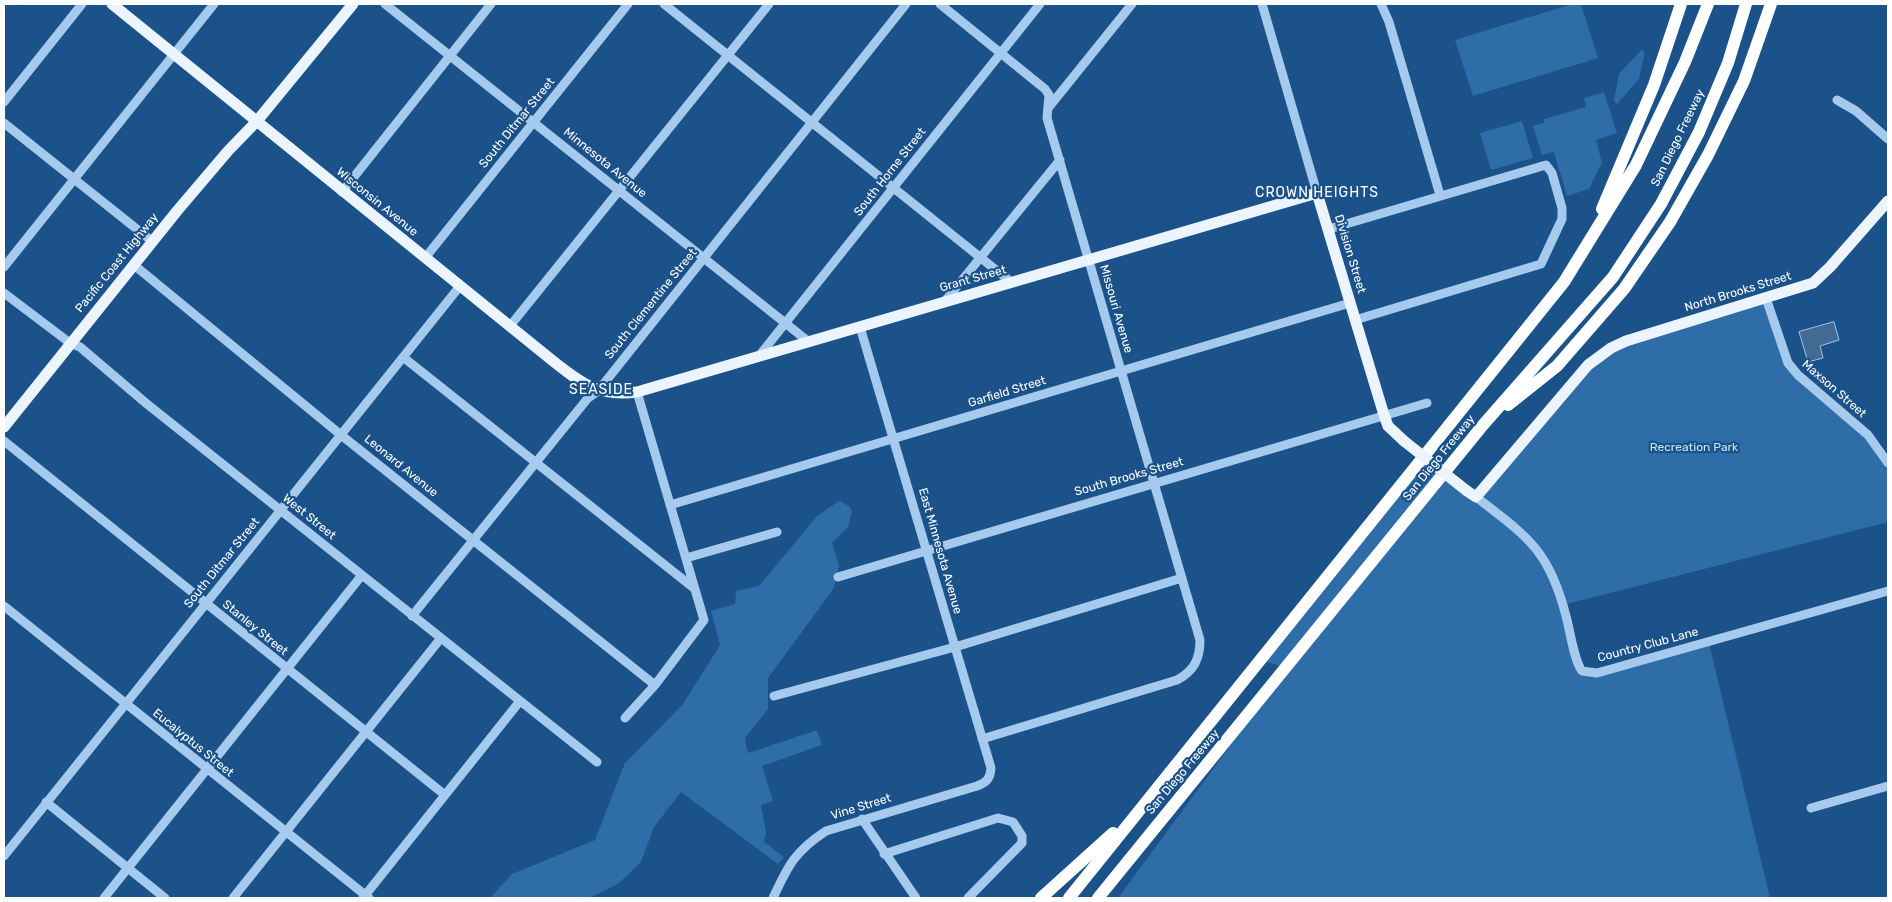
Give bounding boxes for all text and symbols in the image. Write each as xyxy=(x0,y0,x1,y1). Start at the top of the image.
street label: South Ditmar Street xyxy=(476,75,558,171)
street label: San Diego Freeway xyxy=(1648,87,1708,189)
street label: Minnesota Avenue xyxy=(560,125,650,201)
street label: South Horne Street xyxy=(851,125,929,219)
street label: Wisconsin Avenue xyxy=(333,165,421,239)
district label: CROWN HEIGHTS xyxy=(1253,185,1381,201)
street label: Pacific Coast Highway xyxy=(73,210,161,316)
street label: Division Street xyxy=(1331,213,1369,295)
street label: South Clementine Street xyxy=(602,246,700,362)
street label: Grant Street xyxy=(938,263,1008,295)
street label: Missouri Avenue xyxy=(1097,263,1135,355)
street label: North Brooks Street xyxy=(1683,269,1793,315)
street label: Maxson Street xyxy=(1799,357,1869,421)
street label: Garfield Street xyxy=(966,373,1048,411)
district label: SEASIDE xyxy=(568,382,634,398)
street label: San Diego Freeway xyxy=(1400,412,1478,504)
street label: Leonard Avenue xyxy=(361,432,441,500)
park label: Recreation Park xyxy=(1650,441,1738,455)
street label: South Brooks Street xyxy=(1073,455,1185,499)
street label: East Minnesota Avenue xyxy=(915,486,965,616)
street label: West Street xyxy=(279,491,339,543)
street label: South Ditmar Street xyxy=(181,515,263,611)
street label: Stanley Street xyxy=(219,597,291,659)
street label: Country Club Lane xyxy=(1596,625,1700,665)
street label: Eucalyptus Street xyxy=(150,706,236,780)
street label: San Diego Freeway xyxy=(1143,727,1223,817)
street label: Vine Street xyxy=(829,791,893,823)

